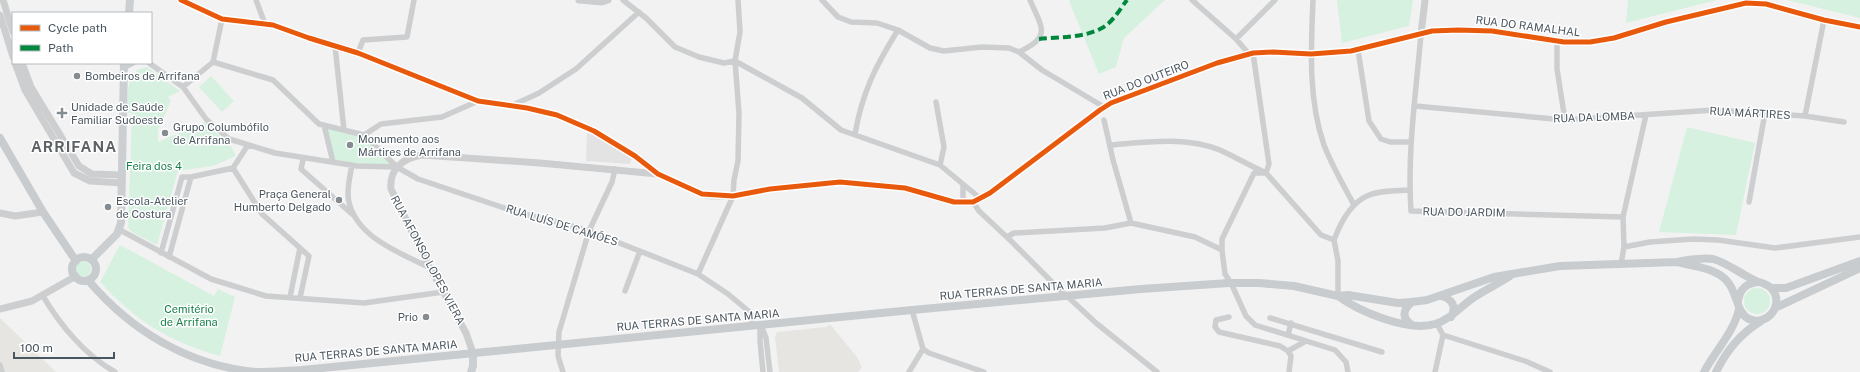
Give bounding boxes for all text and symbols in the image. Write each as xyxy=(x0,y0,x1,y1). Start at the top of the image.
legend xyxy=(12,12,152,64)
street label: RUA DO RAMALHAL xyxy=(1475,14,1581,38)
text: Cycle path xyxy=(48,21,107,35)
text: Path xyxy=(48,41,74,55)
street label: RUA DO OUTEIRO xyxy=(1101,58,1191,102)
place label: Bombeiros de Arrifana xyxy=(85,70,200,82)
marker: Bombeiros de Arrifana xyxy=(72,71,82,81)
place label: Unidade de Saúde Familiar Sudoeste xyxy=(71,101,164,126)
street label: RUA MÁRTIRES xyxy=(1709,104,1791,121)
marker: Unidade de Saúde Familiar Sudoeste xyxy=(56,107,68,119)
street label: RUA DA LOMBA xyxy=(1553,110,1635,124)
place label: Grupo Columbófilo de Arrifana xyxy=(173,121,269,146)
marker: Grupo Columbófilo de Arrifana xyxy=(160,128,170,138)
place label: Monumento aos Mártires de Arrifana xyxy=(358,133,461,158)
district label: ARRIFANA xyxy=(31,138,117,155)
marker: Monumento aos Mártires de Arrifana xyxy=(345,140,355,150)
park label: Feira dos 4 xyxy=(126,160,182,172)
place label: Praça General Humberto Delgado xyxy=(234,188,331,213)
street label: RUA AFONSO LOPES VIERA xyxy=(389,193,467,327)
place label: Escola-Atelier de Costura xyxy=(116,195,188,220)
marker: Praça General Humberto Delgado xyxy=(334,195,344,205)
street label: RUA LUÍS DE CAMÕES xyxy=(505,201,620,248)
marker: Escola-Atelier de Costura xyxy=(103,202,113,212)
street label: RUA DO JARDIM xyxy=(1422,205,1506,219)
street label: RUA TERRAS DE SANTA MARIA xyxy=(939,276,1103,302)
park label: Cemitério de Arrifana xyxy=(160,303,218,328)
street label: RUA TERRAS DE SANTA MARIA xyxy=(616,307,780,333)
place label: Prio xyxy=(398,311,418,323)
marker: Prio xyxy=(421,312,431,322)
scale bar xyxy=(14,334,114,360)
street label: RUA TERRAS DE SANTA MARIA xyxy=(294,338,458,364)
text: 100 m xyxy=(20,341,53,355)

